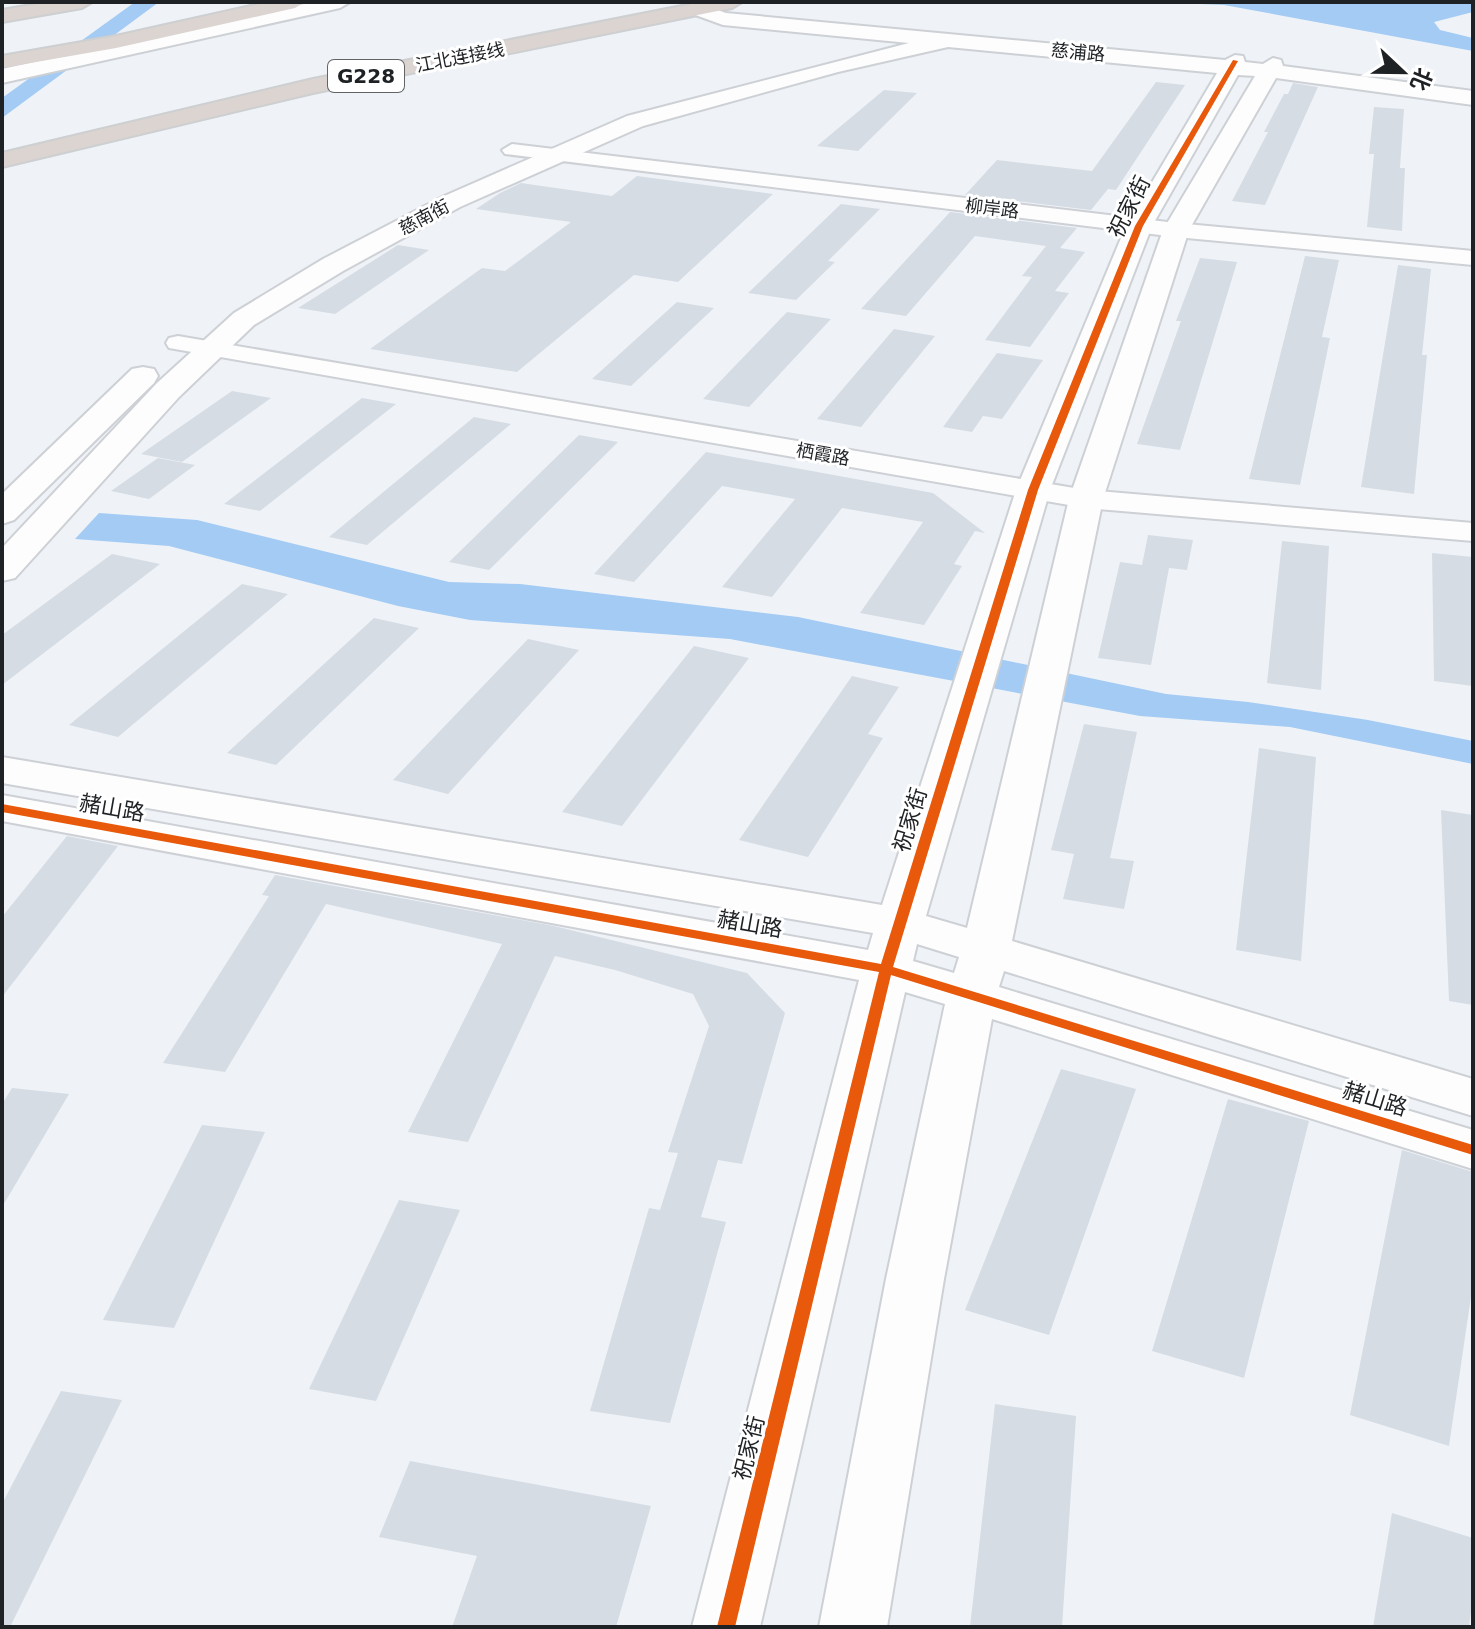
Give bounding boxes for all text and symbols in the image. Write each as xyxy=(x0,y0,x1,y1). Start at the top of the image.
north arrow xyxy=(1363,32,1443,112)
street label: 江北连接线 xyxy=(414,38,506,76)
street label: 慈浦路 xyxy=(1050,39,1106,65)
road number: G228 xyxy=(328,60,404,92)
text: 北 xyxy=(1405,64,1437,94)
street label: 祝家街 xyxy=(1103,172,1155,242)
street label: 柳岸路 xyxy=(964,194,1020,222)
street label: 慈南街 xyxy=(395,195,453,239)
street label: 栖霞路 xyxy=(795,439,851,469)
street label: 祝家街 xyxy=(888,785,932,855)
street label: 赭山路 xyxy=(77,790,147,826)
street label: 赭山路 xyxy=(715,906,785,942)
street label: 赭山路 xyxy=(1340,1077,1410,1121)
street label: 祝家街 xyxy=(729,1413,769,1483)

